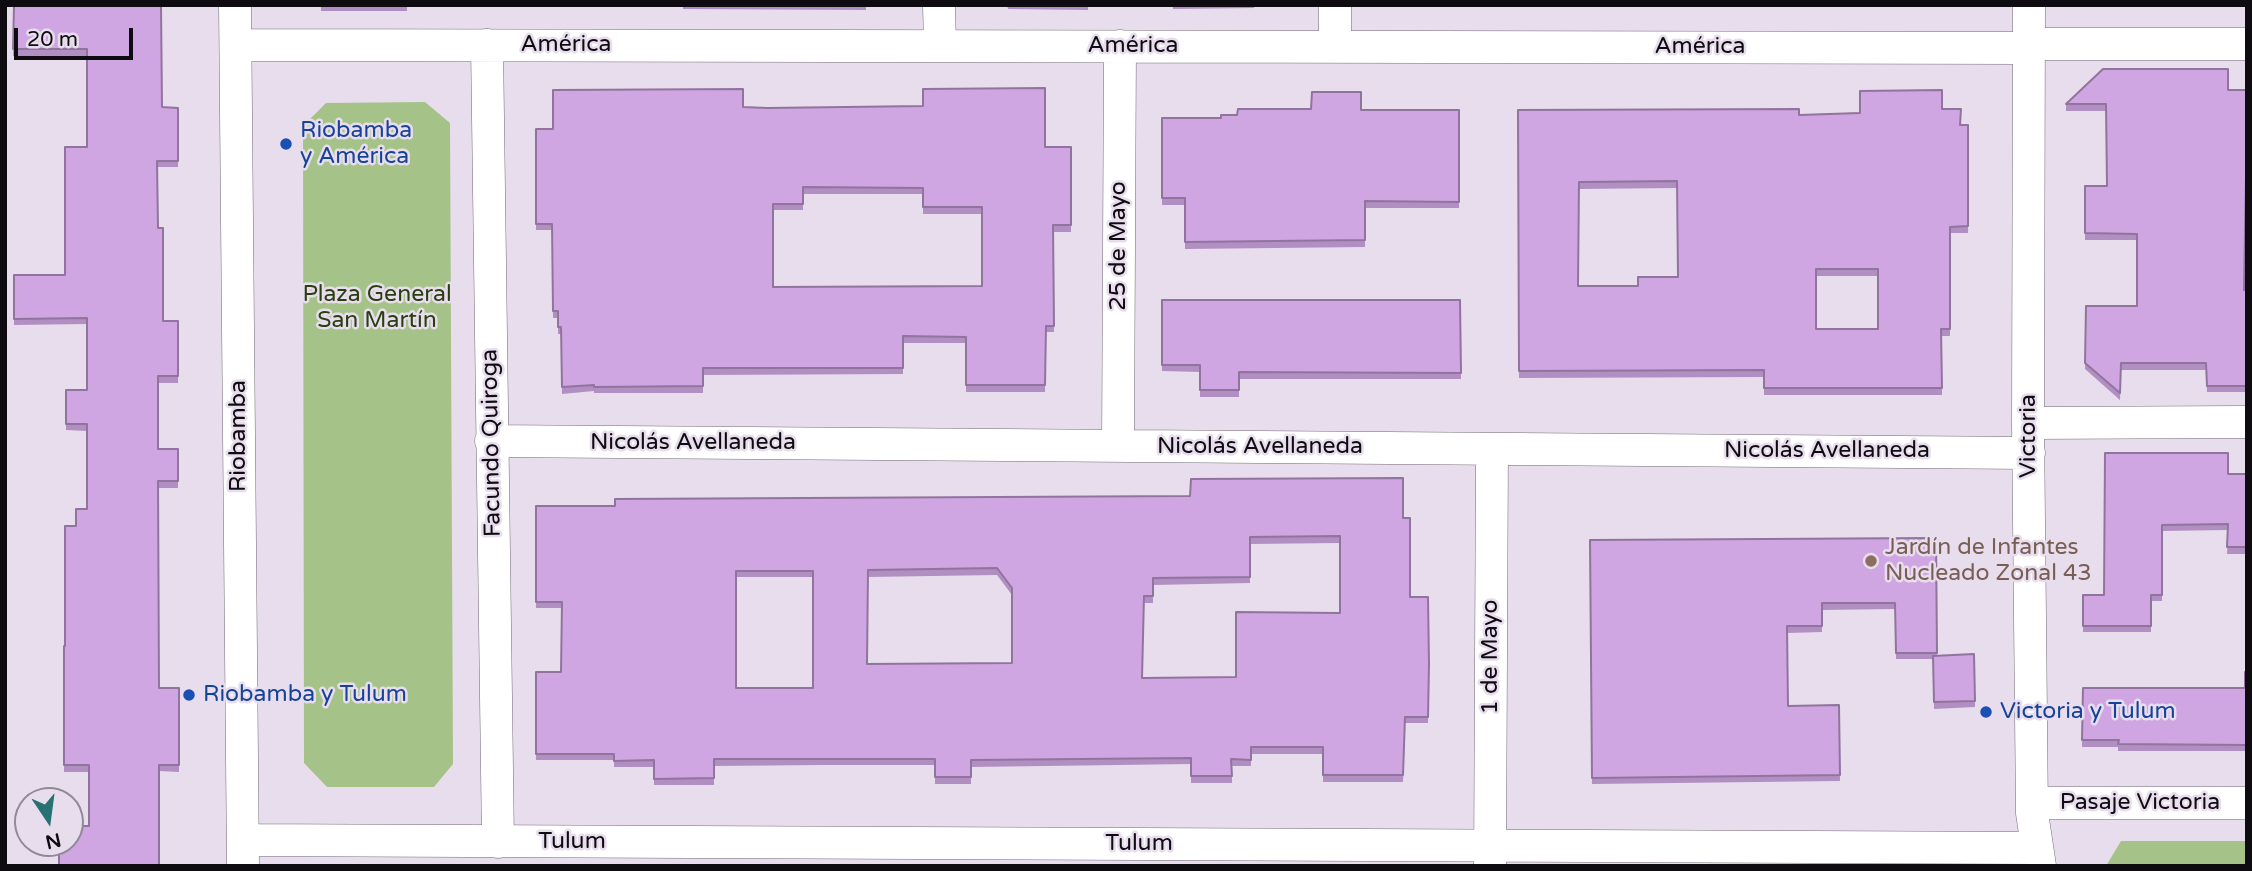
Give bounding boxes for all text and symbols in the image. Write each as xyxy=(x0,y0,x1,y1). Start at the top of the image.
scale bar xyxy=(18,14,136,58)
text: 20 m xyxy=(27,27,78,52)
street label: América xyxy=(521,31,611,59)
street label: América xyxy=(1088,32,1178,60)
street label: América xyxy=(1655,33,1745,61)
place label: Riobamba y América xyxy=(300,117,412,171)
marker: Riobamba y América xyxy=(278,136,294,152)
street label: 25 de Mayo xyxy=(1105,181,1133,311)
park label: Plaza General San Martín xyxy=(302,281,452,335)
street label: Facundo Quiroga xyxy=(477,349,507,537)
street label: Riobamba xyxy=(225,380,253,492)
street label: Victoria xyxy=(2015,394,2043,478)
street label: Nicolás Avellaneda xyxy=(590,429,796,457)
street label: Nicolás Avellaneda xyxy=(1157,433,1363,461)
street label: Nicolás Avellaneda xyxy=(1724,437,1930,465)
place label: Jardín de Infantes Nucleado Zonal 43 xyxy=(1885,534,2092,588)
marker: Jardín de Infantes Nucleado Zonal 43 xyxy=(1863,553,1879,569)
street label: 1 de Mayo xyxy=(1477,599,1505,715)
place label: Riobamba y Tulum xyxy=(203,681,407,709)
marker: Riobamba y Tulum xyxy=(181,687,197,703)
place label: Victoria y Tulum xyxy=(2000,698,2176,726)
marker: Victoria y Tulum xyxy=(1978,704,1994,720)
north arrow xyxy=(14,787,84,857)
street label: Pasaje Victoria xyxy=(2060,789,2220,817)
text: N xyxy=(43,828,63,853)
street label: Tulum xyxy=(538,828,606,856)
street label: Tulum xyxy=(1105,830,1173,858)

